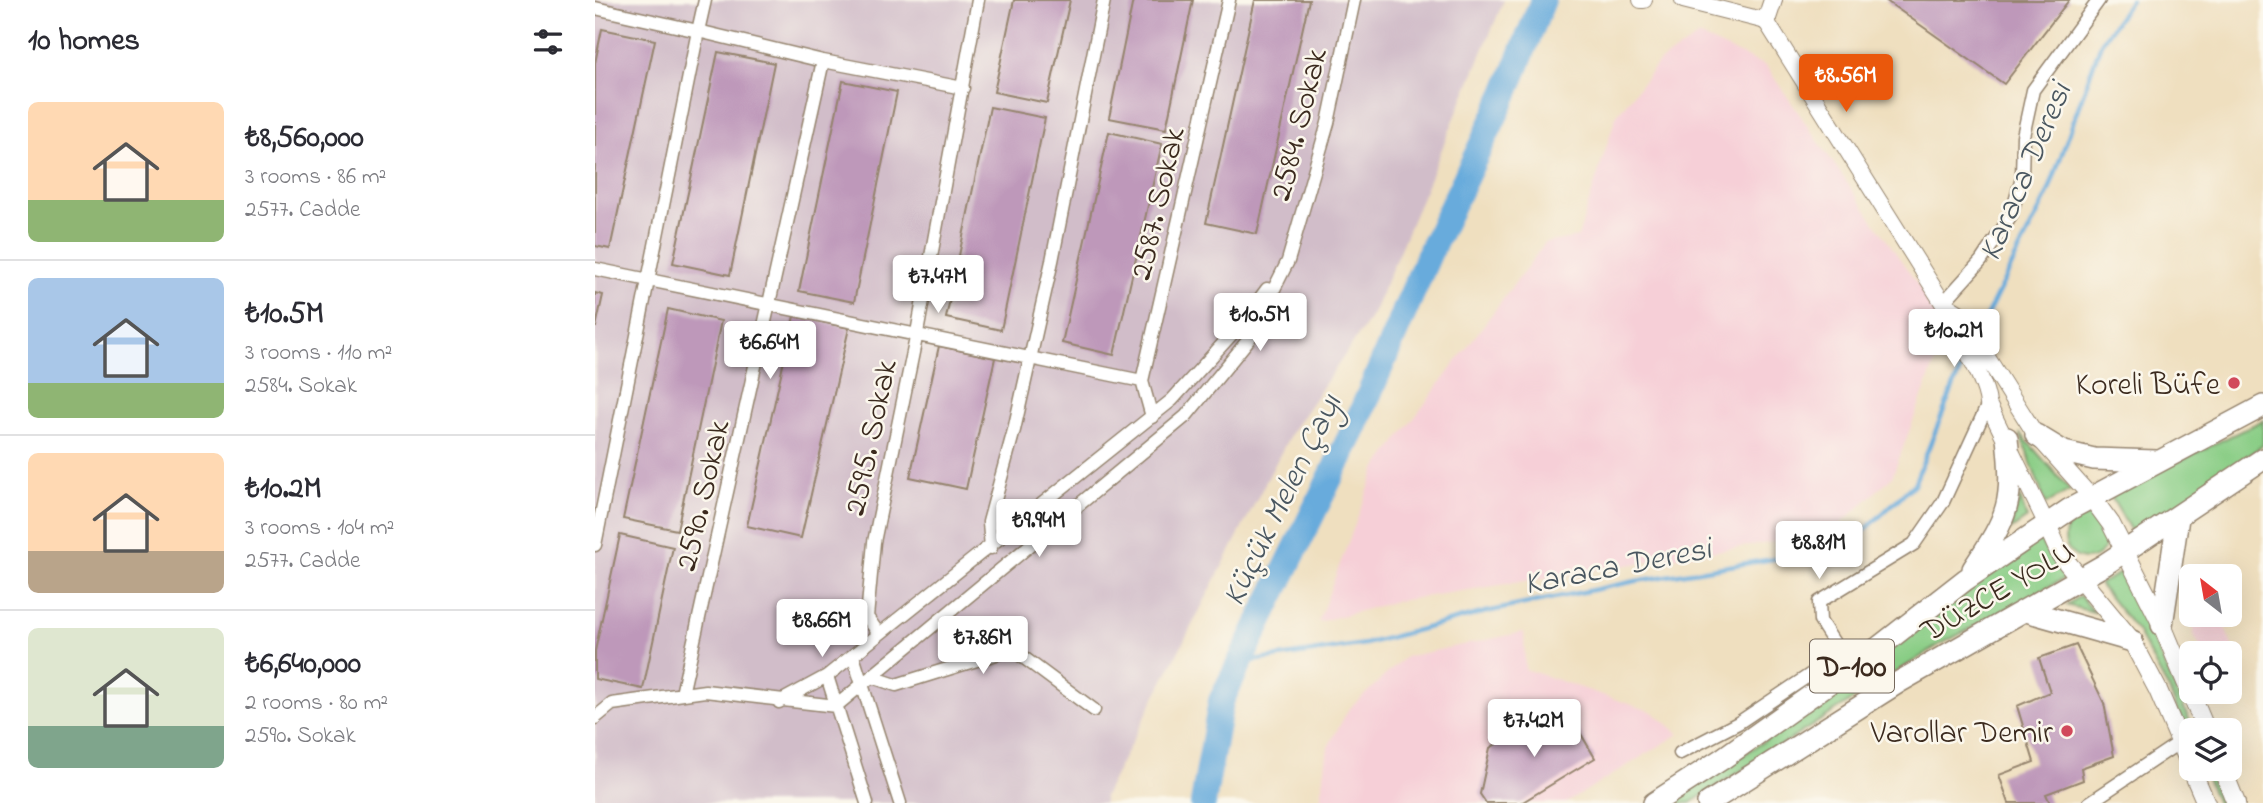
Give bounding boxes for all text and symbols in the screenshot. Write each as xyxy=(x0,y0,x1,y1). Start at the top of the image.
text: 10 homes xyxy=(28,20,140,64)
icon: filters xyxy=(529,23,567,61)
street label: 2584. Sokak xyxy=(1259,43,1342,206)
pin: ₺8.56M xyxy=(1789,54,1903,114)
text: ₺8.56M xyxy=(1815,60,1877,93)
water label: Karaca Deresi xyxy=(1968,73,2087,269)
text: ₺8,560,000 xyxy=(245,117,364,161)
street label: 2587. Sokak xyxy=(1119,122,1200,285)
icon: home xyxy=(84,130,168,214)
text: 3 rooms · 86 m² xyxy=(245,161,386,194)
text: 2577. Cadde xyxy=(245,194,360,227)
pin: ₺7.47M xyxy=(881,256,995,315)
text: ₺7.47M xyxy=(909,261,967,294)
text: ₺10.5M xyxy=(245,293,324,337)
pin: ₺10.5M xyxy=(1203,294,1317,353)
text: ₺10.5M xyxy=(1230,299,1290,332)
icon: home xyxy=(84,306,168,390)
pin: ₺10.2M xyxy=(1897,310,2011,369)
text: ₺10.2M xyxy=(1925,315,1983,348)
pin: ₺6.64M xyxy=(713,322,827,381)
text: ₺6.64M xyxy=(740,327,800,360)
text: 3 rooms · 110 m² xyxy=(245,337,392,370)
street label: 2595. Sokak xyxy=(833,355,912,520)
place label: Koreli Büfe xyxy=(2076,363,2221,410)
text: 2584. Sokak xyxy=(245,370,357,403)
marker: Koreli Büfe xyxy=(2226,375,2242,391)
water label: Küçük Melen Çayı xyxy=(1211,386,1356,615)
street label: 2590. Sokak xyxy=(664,415,745,576)
text: ₺10.2M xyxy=(245,468,322,512)
icon: home xyxy=(84,481,168,565)
pin: ₺9.94M xyxy=(982,500,1096,559)
text: ₺9.94M xyxy=(1012,505,1066,538)
text: 3 rooms · 104 m² xyxy=(245,512,394,545)
pin: ₺8.81M xyxy=(1762,522,1876,581)
water label: Karaca Deresi xyxy=(1520,526,1718,610)
text: ₺8.81M xyxy=(1792,527,1846,560)
street label: DÜZCE YOLU xyxy=(1912,530,2085,657)
text: 2577. Cadde xyxy=(245,545,360,578)
north arrow xyxy=(2179,564,2242,626)
map controls xyxy=(2179,564,2242,781)
pin: ₺8.66M xyxy=(765,600,879,659)
text: ₺8.66M xyxy=(793,605,851,638)
pin: ₺7.86M xyxy=(926,616,1040,676)
text: ₺7.86M xyxy=(954,622,1012,655)
road number: D-100 xyxy=(1810,639,1894,692)
button: locate xyxy=(2179,641,2242,704)
text: ₺6,640,000 xyxy=(245,643,361,687)
icon: home xyxy=(84,656,168,740)
text: 2 rooms · 80 m² xyxy=(245,687,388,720)
pin: ₺7.42M xyxy=(1477,700,1591,759)
text: ₺7.42M xyxy=(1504,705,1564,738)
place label: Varollar Demir xyxy=(1870,711,2053,758)
button: layers xyxy=(2179,718,2242,781)
text: 2590. Sokak xyxy=(245,720,356,753)
marker: Varollar Demir xyxy=(2059,723,2075,739)

